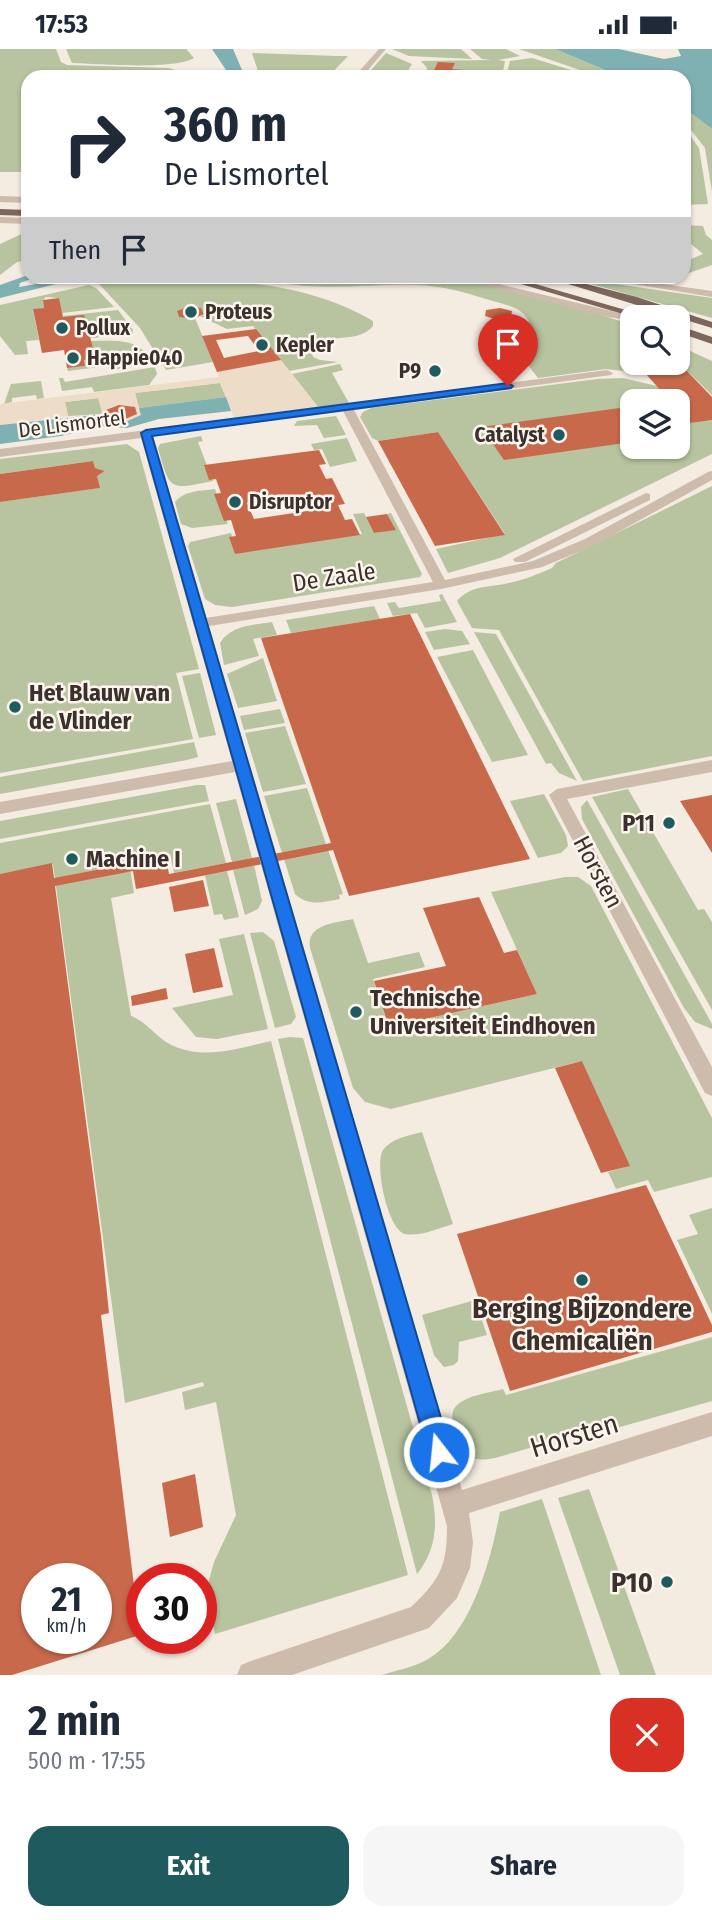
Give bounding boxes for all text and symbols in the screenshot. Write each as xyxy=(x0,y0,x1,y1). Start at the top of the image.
text: 17:53 xyxy=(35,9,88,40)
text: 360 m xyxy=(164,95,287,154)
icon: right xyxy=(49,98,140,189)
text: De Lismortel xyxy=(164,155,329,193)
icon: arrive xyxy=(115,231,153,269)
text: Then xyxy=(49,235,101,266)
place label: Proteus xyxy=(205,299,272,325)
marker: Proteus xyxy=(183,304,199,320)
map controls xyxy=(620,305,690,459)
button: search xyxy=(620,305,690,375)
pin xyxy=(478,314,538,386)
place label: Pollux xyxy=(76,315,131,341)
marker: Pollux xyxy=(54,320,70,336)
icon: arrive xyxy=(489,325,527,363)
place label: Kepler xyxy=(276,332,334,358)
marker: Kepler xyxy=(254,337,270,353)
place label: Happie040 xyxy=(87,345,183,371)
marker: Happie040 xyxy=(65,350,81,366)
place label: P9 xyxy=(399,358,421,384)
marker: P9 xyxy=(427,363,443,379)
button: layers xyxy=(620,389,690,459)
street label: De Lismortel xyxy=(17,404,128,443)
place label: Catalyst xyxy=(474,422,546,448)
marker: Catalyst xyxy=(551,427,567,443)
place label: Disruptor xyxy=(249,489,332,515)
marker: Disruptor xyxy=(227,494,243,510)
street label: De Zaale xyxy=(291,557,377,597)
place label: Het Blauw van de Vlinder xyxy=(29,679,170,735)
marker: Het Blauw van de Vlinder xyxy=(7,699,23,715)
place label: P11 xyxy=(622,809,655,837)
marker: P11 xyxy=(661,815,677,831)
street label: Horsten xyxy=(567,831,629,913)
place label: Machine I xyxy=(86,845,181,873)
marker: Machine I xyxy=(64,851,80,867)
place label: Technische Universiteit Eindhoven xyxy=(370,984,596,1040)
marker: Technische Universiteit Eindhoven xyxy=(348,1004,364,1020)
marker: Berging Bijzondere Chemicaliën xyxy=(574,1272,590,1288)
place label: Berging Bijzondere Chemicaliën xyxy=(472,1292,692,1357)
street label: Horsten xyxy=(526,1406,622,1464)
position arrow xyxy=(402,1415,476,1489)
speed limit sign: 30 xyxy=(126,1563,217,1654)
place label: P10 xyxy=(611,1566,653,1599)
marker: P10 xyxy=(659,1574,675,1590)
text: 21 xyxy=(51,1578,82,1620)
text: km/h xyxy=(46,1615,87,1637)
text: 2 min xyxy=(28,1696,121,1746)
button: close xyxy=(610,1698,684,1772)
text: 500 m · 17:55 xyxy=(28,1747,146,1775)
button: Exit xyxy=(28,1826,349,1906)
button: Share xyxy=(363,1826,684,1906)

